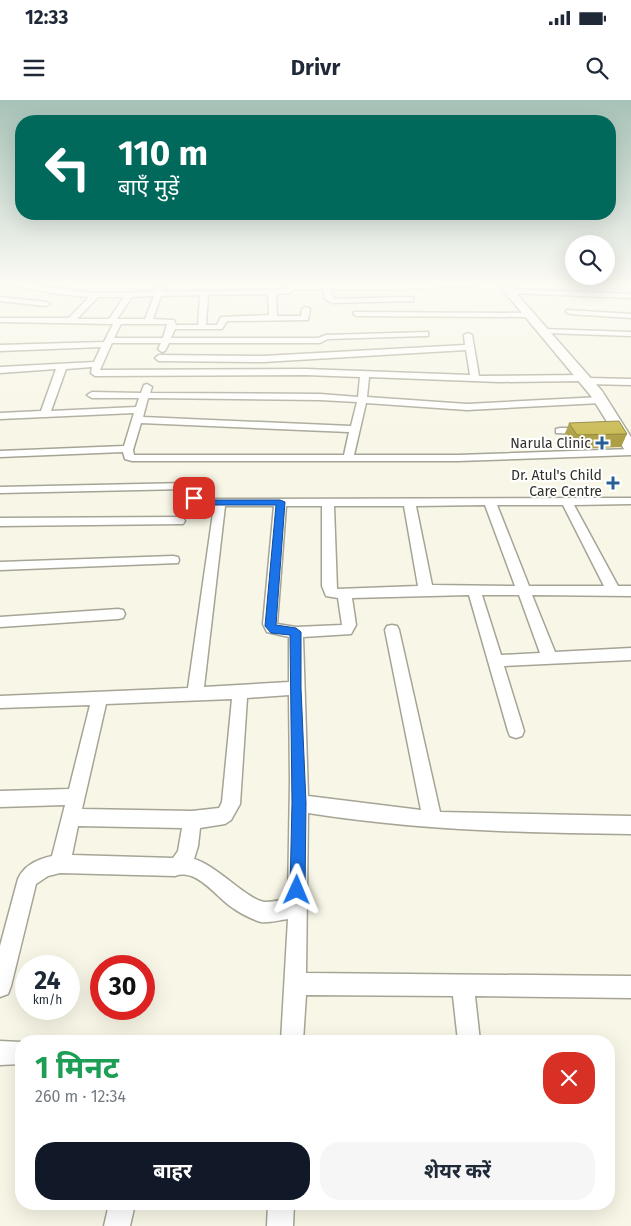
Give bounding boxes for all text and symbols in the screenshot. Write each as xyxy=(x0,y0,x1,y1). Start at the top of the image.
text: 12:33 xyxy=(25,6,68,29)
icon: menu xyxy=(20,54,48,82)
text: Drivr xyxy=(291,54,340,81)
icon: search xyxy=(583,54,611,82)
text: 110 m xyxy=(118,132,208,174)
icon: left xyxy=(35,135,100,200)
text: बाएँ मुड़ें xyxy=(118,174,179,201)
map controls xyxy=(565,235,615,285)
button: search xyxy=(565,235,615,285)
place label: Narula Clinic xyxy=(510,435,591,452)
marker: Narula Clinic xyxy=(595,436,609,450)
place label: Dr. Atul's Child Care Centre xyxy=(511,467,602,500)
marker: Dr. Atul's Child Care Centre xyxy=(606,476,620,490)
pin xyxy=(173,477,215,519)
icon: arrive xyxy=(180,484,208,512)
position arrow xyxy=(270,863,322,915)
speed limit sign: 30 xyxy=(90,955,155,1020)
text: 24 xyxy=(34,966,61,996)
text: km/h xyxy=(33,993,62,1007)
text: 1 मिनट xyxy=(35,1050,119,1086)
button: close xyxy=(543,1052,595,1104)
text: 260 m · 12:34 xyxy=(35,1087,126,1106)
button: बाहर xyxy=(35,1142,310,1200)
button: शेयर करें xyxy=(320,1142,595,1200)

